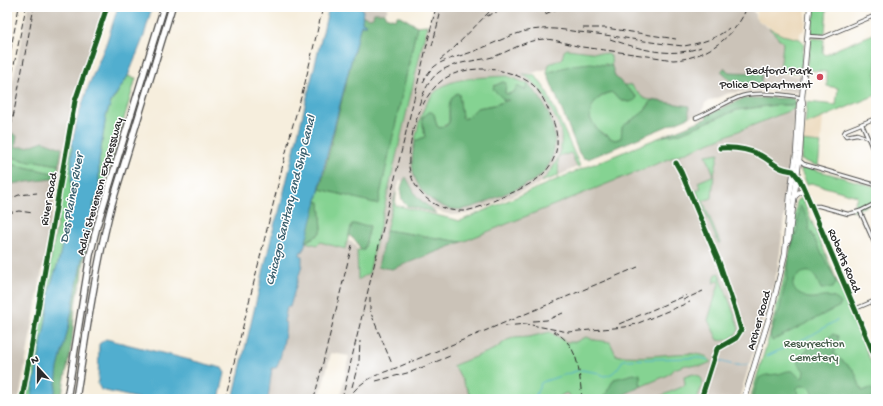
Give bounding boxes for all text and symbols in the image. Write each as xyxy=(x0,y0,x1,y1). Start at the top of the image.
place label: Bedford Park Police Department xyxy=(719,65,814,93)
marker: Bedford Park Police Department xyxy=(815,72,825,82)
water label: Chicago Sanitary and Ship Canal xyxy=(263,113,320,287)
street label: Adlai Stevenson Expressway xyxy=(75,116,127,257)
water label: Des Plaines River xyxy=(57,150,88,244)
street label: River Road xyxy=(38,171,62,227)
street label: Roberts Road xyxy=(823,227,863,296)
street label: Archer Road xyxy=(745,288,775,352)
park label: Resurrection Cemetery xyxy=(784,338,845,366)
north arrow xyxy=(18,348,58,388)
text: N xyxy=(30,354,41,367)

